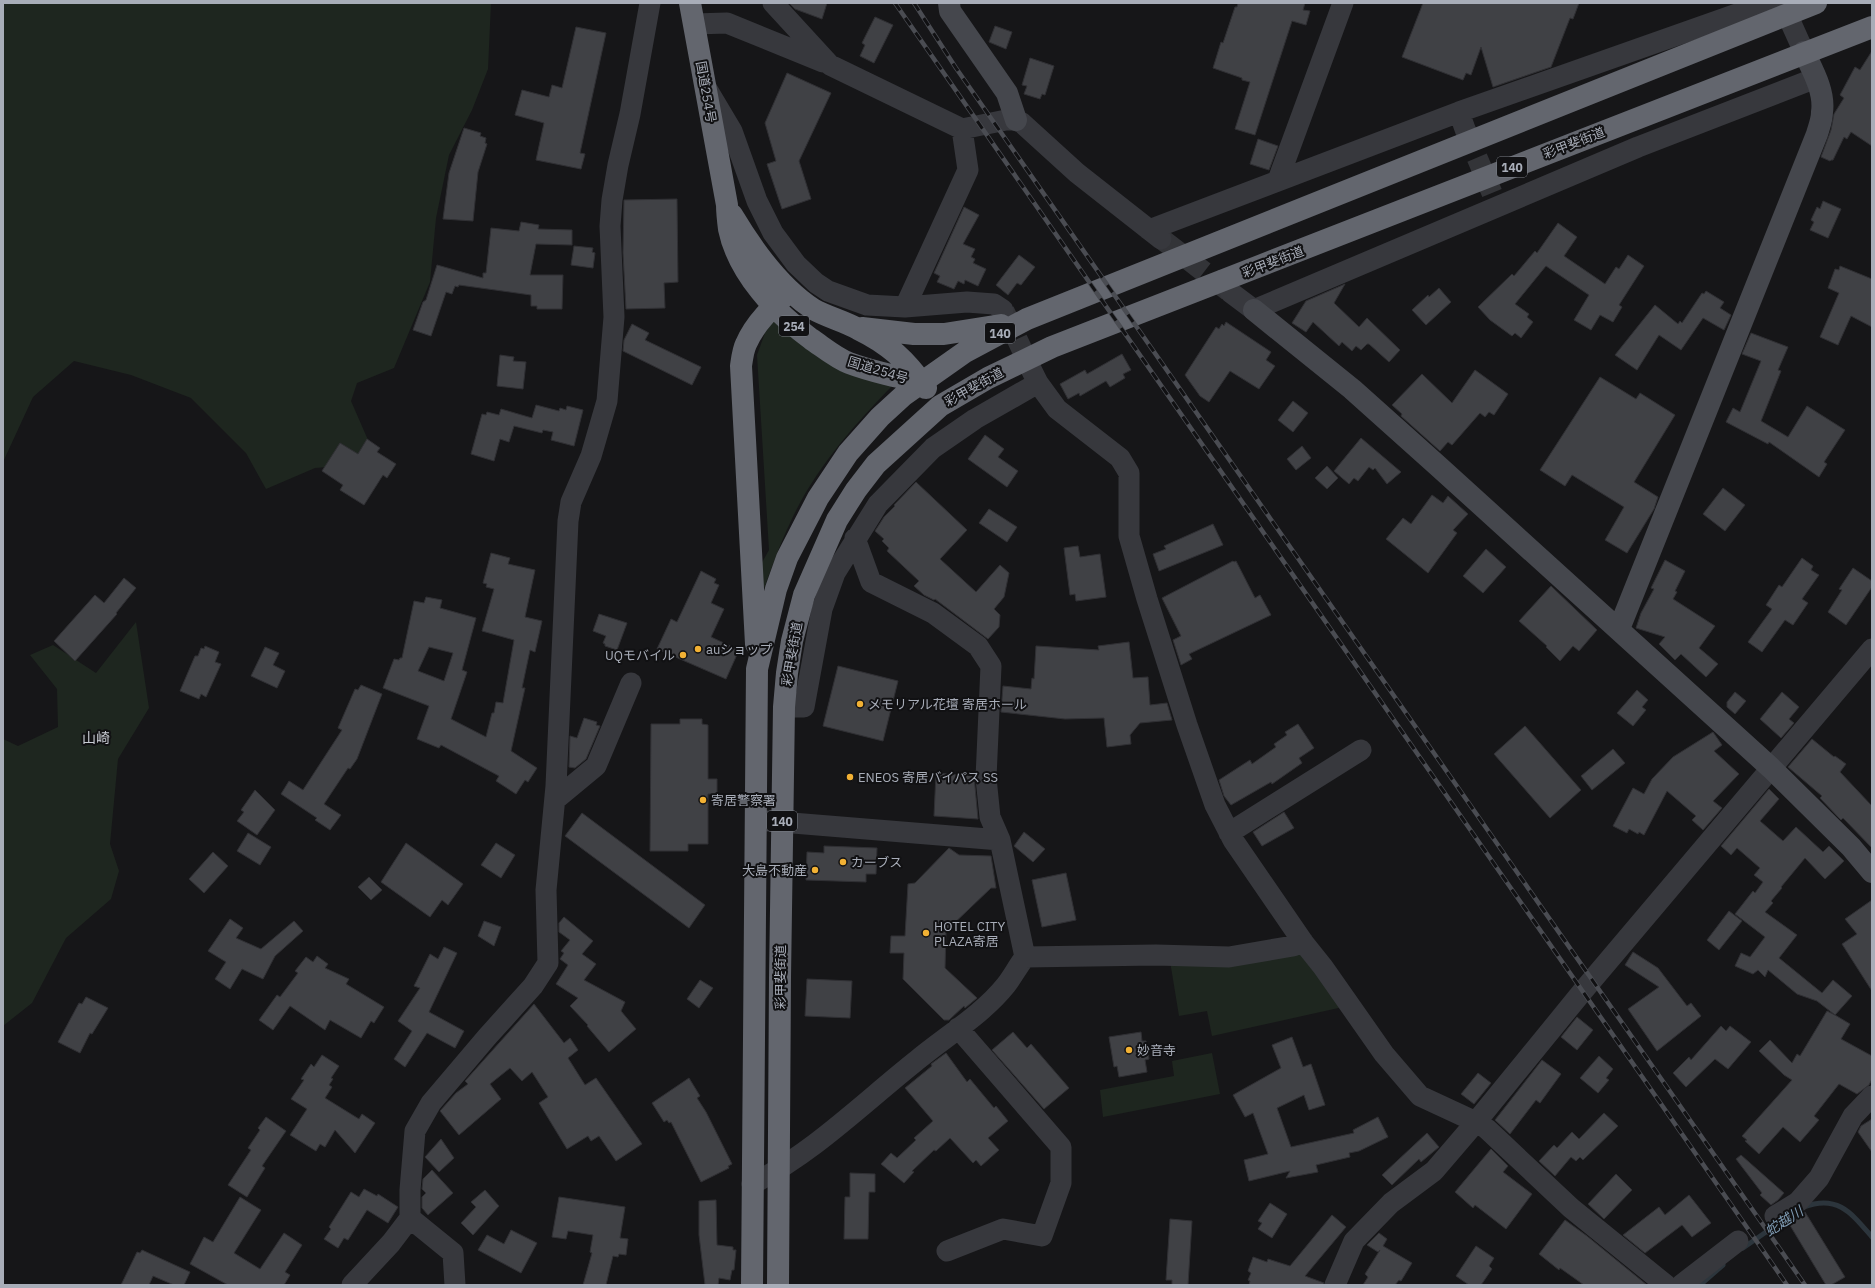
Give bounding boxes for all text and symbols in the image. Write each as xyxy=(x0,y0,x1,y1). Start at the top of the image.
street label: 国道254号 xyxy=(692,60,720,124)
street label: 彩甲斐街道 xyxy=(1541,123,1607,163)
road number: 140 xyxy=(1497,157,1527,177)
street label: 彩甲斐街道 xyxy=(1240,242,1306,282)
road number: 254 xyxy=(779,316,809,336)
road number: 140 xyxy=(985,323,1015,343)
street label: 国道254号 xyxy=(846,353,910,387)
street label: 彩甲斐街道 xyxy=(941,364,1007,410)
street label: 彩甲斐街道 xyxy=(778,621,806,687)
place label: auショップ xyxy=(706,641,772,658)
marker: auショップ xyxy=(693,644,703,654)
place label: UQモバイル xyxy=(605,647,675,664)
marker: UQモバイル xyxy=(678,650,688,660)
place label: メモリアル花壇 寄居ホール xyxy=(868,696,1027,713)
marker: メモリアル花壇 寄居ホール xyxy=(855,699,865,709)
district label: 山崎 xyxy=(82,729,110,747)
place label: ENEOS 寄居バイパス SS xyxy=(858,769,998,786)
marker: ENEOS 寄居バイパス SS xyxy=(845,772,855,782)
place label: 寄居警察署 xyxy=(711,792,776,809)
marker: 寄居警察署 xyxy=(698,795,708,805)
road number: 140 xyxy=(767,811,797,831)
place label: カーブス xyxy=(851,854,902,871)
marker: カーブス xyxy=(838,857,848,867)
place label: 大島不動産 xyxy=(742,862,807,879)
marker: 大島不動産 xyxy=(810,865,820,875)
place label: HOTEL CITY PLAZA寄居 xyxy=(934,918,1005,950)
marker: HOTEL CITY PLAZA寄居 xyxy=(921,928,931,938)
street label: 彩甲斐街道 xyxy=(772,944,789,1010)
place label: 妙音寺 xyxy=(1137,1042,1176,1059)
marker: 妙音寺 xyxy=(1124,1045,1134,1055)
water label: 蛇越川 xyxy=(1761,1201,1808,1240)

